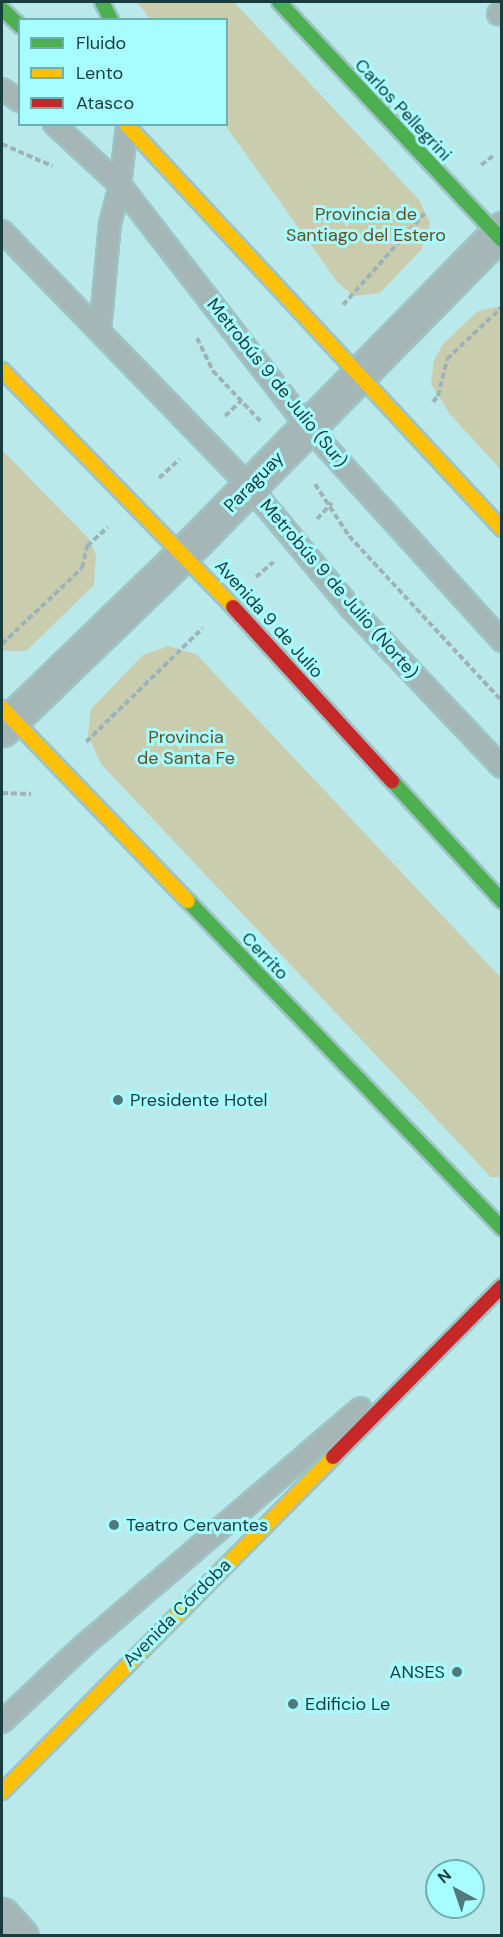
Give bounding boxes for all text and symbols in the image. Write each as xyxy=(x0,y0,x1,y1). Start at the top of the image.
legend xyxy=(18,18,228,126)
text: Fluido xyxy=(76,31,126,55)
street label: Carlos Pellegrini xyxy=(350,54,456,166)
text: Lento xyxy=(76,61,123,85)
text: Atasco xyxy=(76,91,134,115)
park label: Provincia de Santiago del Estero xyxy=(286,204,446,246)
street label: Metrobús 9 de Julio (Sur) xyxy=(202,294,352,472)
street label: Paraguay xyxy=(220,447,288,517)
street label: Metrobús 9 de Julio (Norte) xyxy=(255,495,423,683)
street label: Avenida 9 de Julio xyxy=(210,555,328,683)
park label: Provincia de Santa Fe xyxy=(137,727,235,770)
street label: Cerrito xyxy=(237,928,293,984)
place label: Presidente Hotel xyxy=(130,1089,268,1111)
marker: Presidente Hotel xyxy=(111,1093,125,1107)
place label: Teatro Cervantes xyxy=(126,1514,268,1536)
marker: Teatro Cervantes xyxy=(107,1518,121,1532)
street label: Avenida Córdoba xyxy=(119,1555,235,1671)
place label: ANSES xyxy=(390,1661,445,1683)
marker: ANSES xyxy=(450,1665,464,1679)
place label: Edificio Le xyxy=(305,1693,390,1715)
marker: Edificio Le xyxy=(286,1697,300,1711)
north arrow xyxy=(425,1859,485,1919)
text: N xyxy=(433,1865,456,1888)

